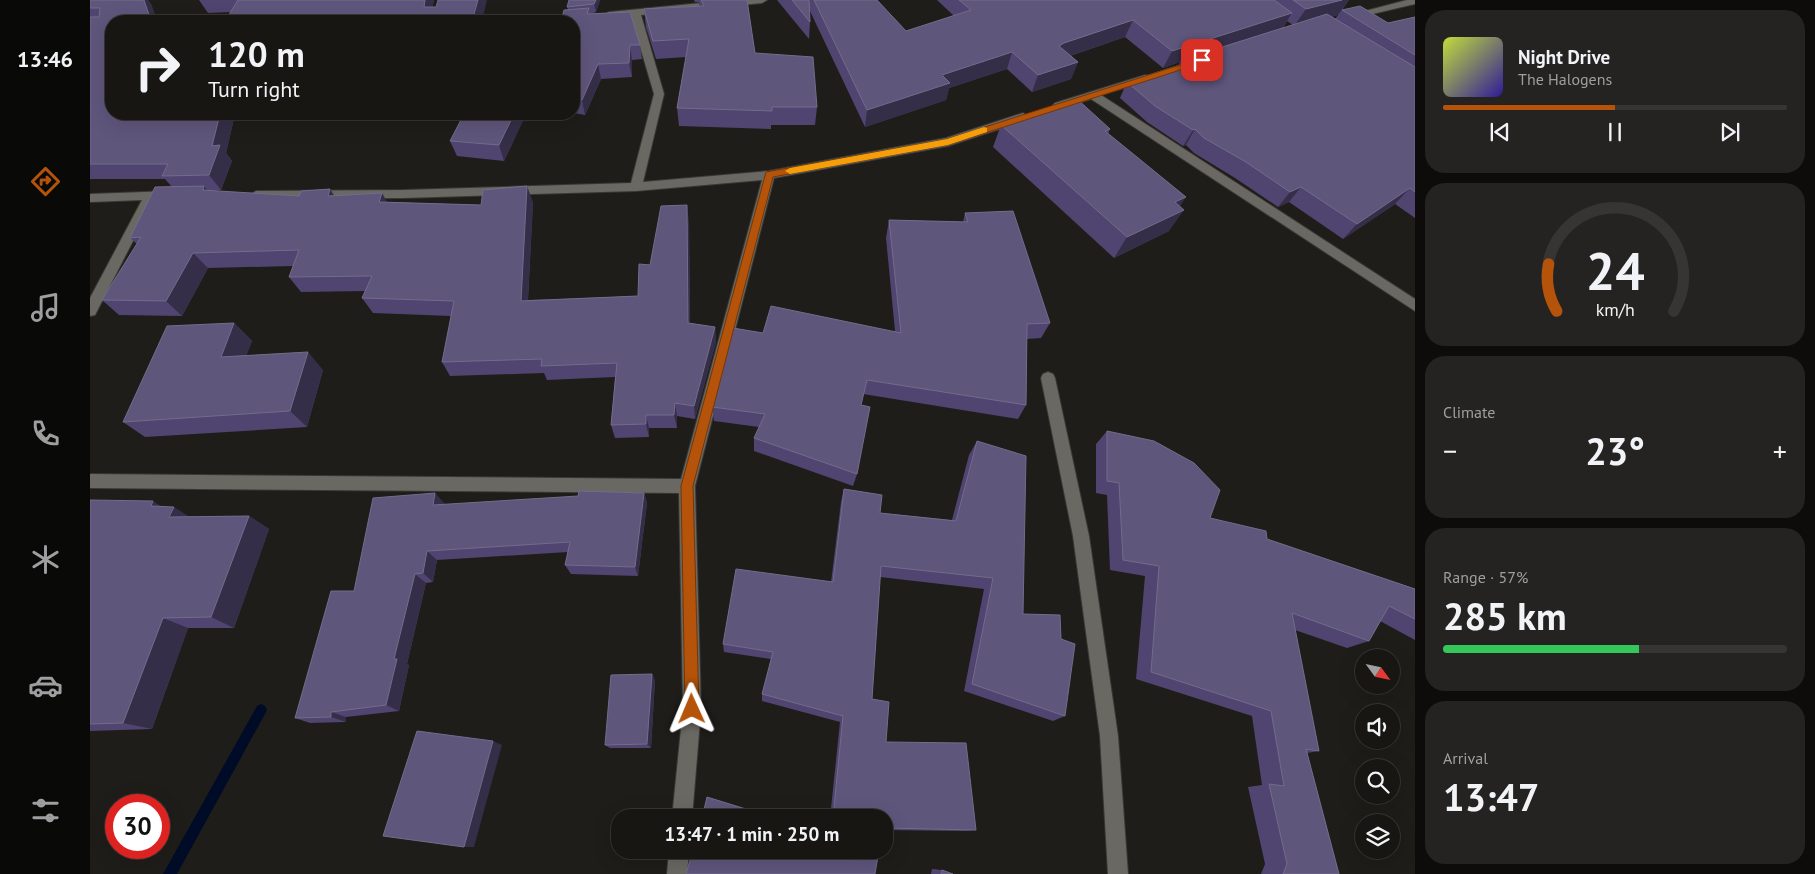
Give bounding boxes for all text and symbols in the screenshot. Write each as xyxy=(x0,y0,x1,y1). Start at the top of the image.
text: 120 m xyxy=(208,31,305,77)
icon: right xyxy=(125,35,190,100)
pin xyxy=(1181,39,1223,81)
text: 13:46 xyxy=(17,45,73,73)
text: Night Drive xyxy=(1518,45,1610,69)
icon: arrive xyxy=(1188,46,1216,74)
text: The Halogens xyxy=(1518,69,1612,89)
text: Turn right xyxy=(208,75,300,103)
icon: previous xyxy=(1486,118,1514,146)
icon: pause xyxy=(1601,118,1629,146)
icon: next xyxy=(1716,118,1744,146)
icon: directions xyxy=(28,164,63,199)
text: 24 xyxy=(1586,237,1644,304)
icon: music xyxy=(28,290,63,325)
text: km/h xyxy=(1595,298,1635,321)
text: Climate xyxy=(1443,402,1495,422)
icon: phone xyxy=(28,416,63,451)
text: 23° xyxy=(1585,426,1645,475)
text: − xyxy=(1443,432,1457,469)
text: + xyxy=(1773,432,1787,469)
icon: climate xyxy=(28,542,63,577)
text: Range · 57% xyxy=(1443,567,1528,587)
text: 285 km xyxy=(1443,591,1567,640)
north arrow xyxy=(1355,649,1400,694)
map controls xyxy=(1355,649,1400,859)
icon: car xyxy=(28,668,63,703)
position arrow xyxy=(665,682,717,734)
button: sound xyxy=(1355,704,1400,749)
text: Arrival xyxy=(1443,748,1488,768)
button: search xyxy=(1355,759,1400,804)
text: 13:47 xyxy=(1443,772,1539,821)
icon: filters xyxy=(28,793,63,828)
speed limit sign: 30 xyxy=(105,794,170,859)
button: layers xyxy=(1355,814,1400,859)
text: 13:47 · 1 min · 250 m xyxy=(665,822,839,846)

